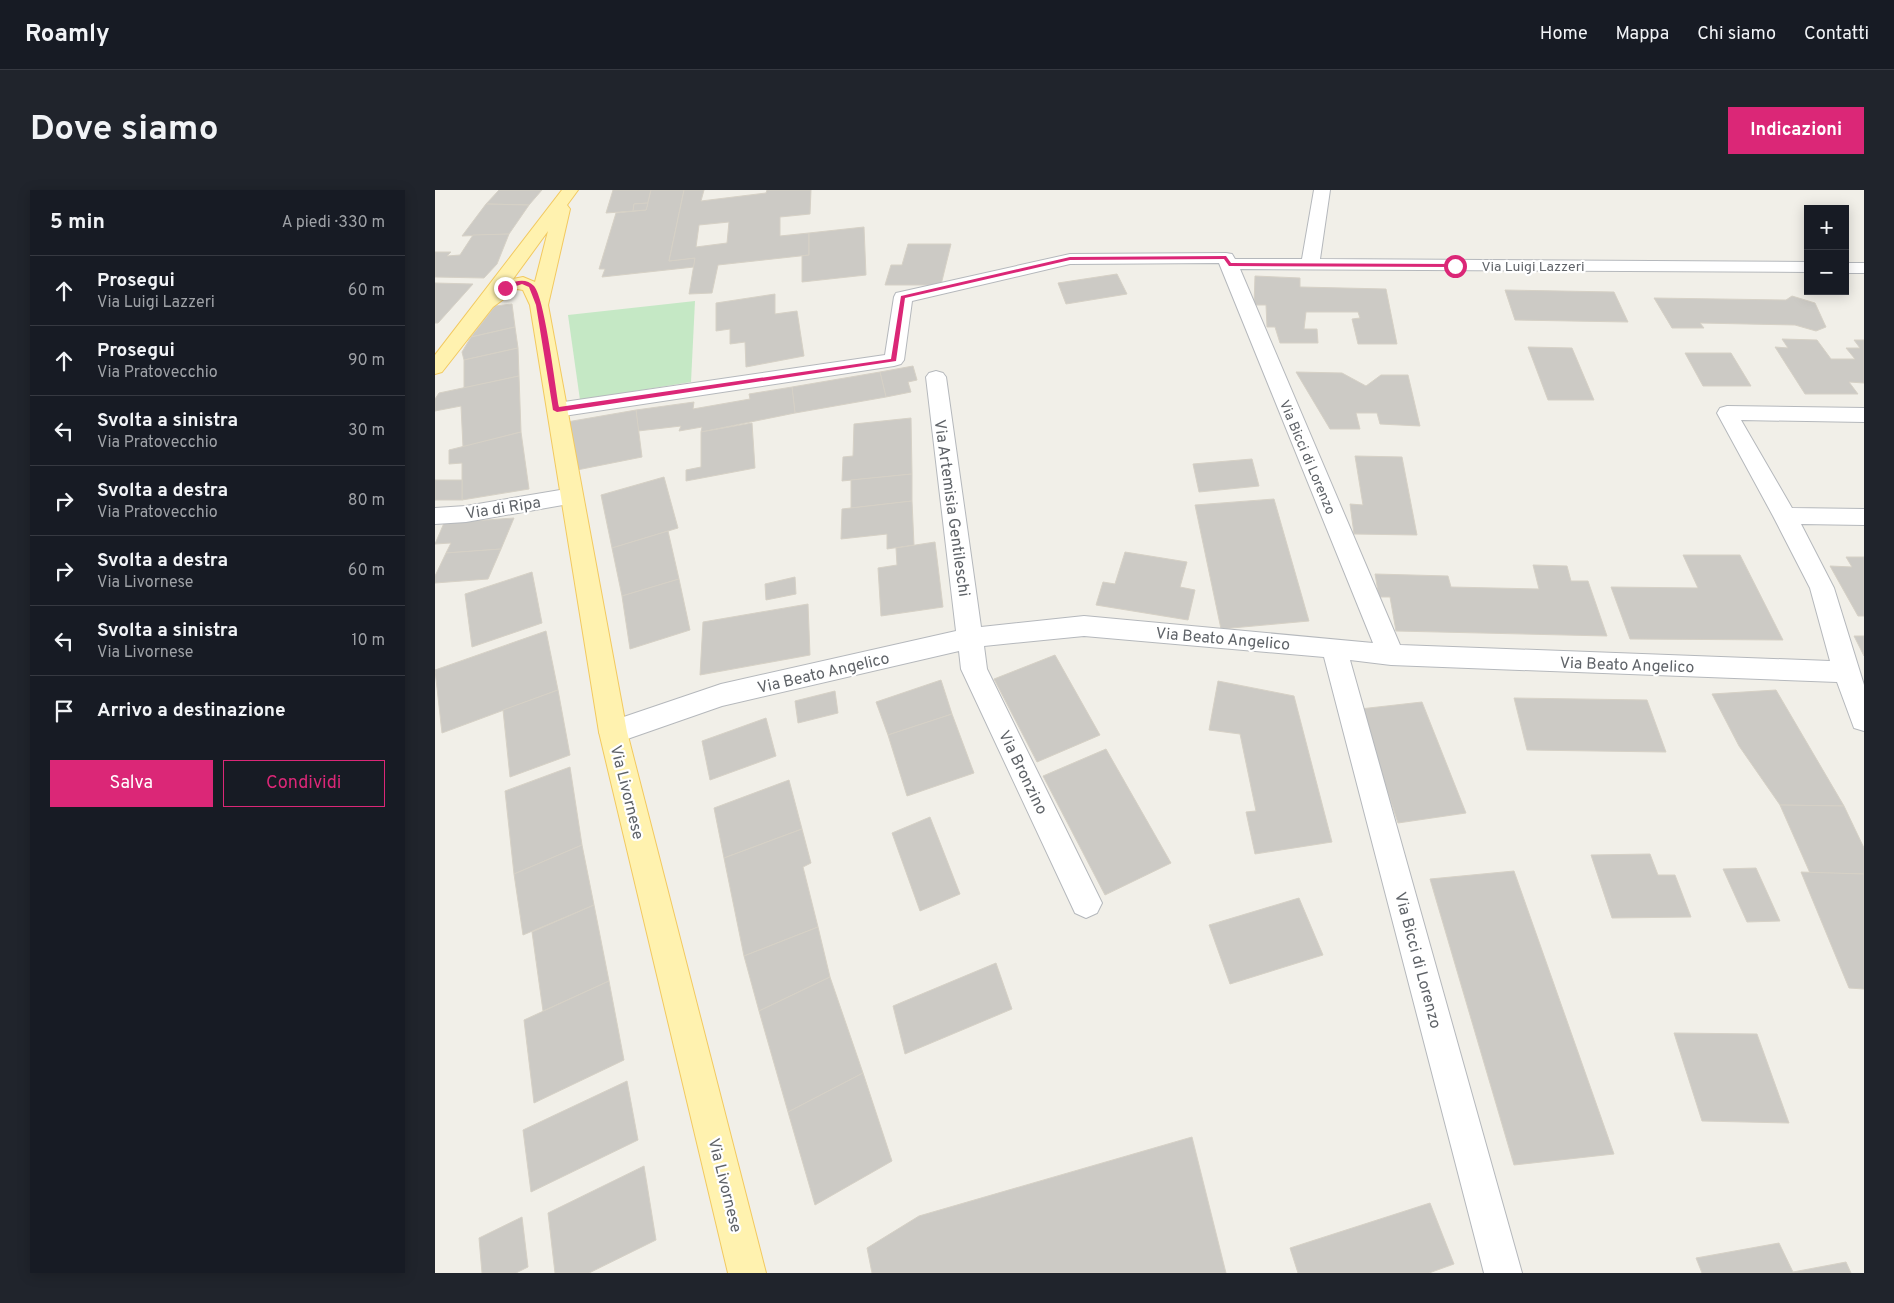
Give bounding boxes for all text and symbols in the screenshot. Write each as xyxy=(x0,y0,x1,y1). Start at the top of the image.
text: Roamly xyxy=(25,20,110,50)
text: Home xyxy=(1540,23,1588,46)
text: Mappa xyxy=(1616,23,1669,46)
text: Chi siamo xyxy=(1697,23,1776,46)
text: Contatti xyxy=(1804,23,1869,46)
button: Indicazioni xyxy=(1728,107,1864,154)
text: Dove siamo xyxy=(30,108,219,152)
map controls xyxy=(1804,205,1849,295)
button: + xyxy=(1804,205,1849,250)
text: 5 min xyxy=(50,209,105,236)
text: A piedi · 330 m xyxy=(282,213,385,233)
button: − xyxy=(1804,250,1849,295)
route start xyxy=(1444,255,1467,278)
street label: Via Luigi Lazzeri xyxy=(1481,259,1585,276)
text: Prosegui xyxy=(97,269,175,293)
icon: ahead xyxy=(50,277,78,305)
route end xyxy=(494,277,517,300)
text: 60 m xyxy=(348,281,385,301)
text: Via Luigi Lazzeri xyxy=(97,293,215,313)
text: Prosegui xyxy=(97,339,175,363)
icon: ahead xyxy=(50,347,78,375)
text: 90 m xyxy=(348,351,385,371)
text: Via Pratovecchio xyxy=(97,363,218,383)
street label: Via Bicci di Lorenzo xyxy=(1275,398,1338,518)
text: Svolta a sinistra xyxy=(97,409,238,433)
icon: left xyxy=(50,417,78,445)
street label: Via Artemisia Gentileschi xyxy=(929,418,973,598)
text: 30 m xyxy=(348,421,385,441)
text: Via Pratovecchio xyxy=(97,433,218,453)
text: Svolta a destra xyxy=(97,479,228,503)
icon: right xyxy=(50,487,78,515)
text: 80 m xyxy=(348,491,385,511)
street label: Via di Ripa xyxy=(464,493,542,525)
text: Via Pratovecchio xyxy=(97,503,218,523)
text: Svolta a destra xyxy=(97,549,228,573)
icon: right xyxy=(50,557,78,585)
text: 60 m xyxy=(348,561,385,581)
text: Via Livornese xyxy=(97,573,193,593)
text: Svolta a sinistra xyxy=(97,619,238,643)
street label: Via Beato Angelico xyxy=(1155,624,1291,656)
icon: left xyxy=(50,627,78,655)
text: 10 m xyxy=(351,631,385,651)
text: Via Livornese xyxy=(97,643,193,663)
street label: Via Beato Angelico xyxy=(755,649,891,699)
street label: Via Beato Angelico xyxy=(1559,654,1695,678)
icon: arrive xyxy=(50,697,78,725)
text: Arrivo a destinazione xyxy=(97,699,286,723)
street label: Via Bronzino xyxy=(993,728,1051,818)
street label: Via Livornese xyxy=(605,743,647,842)
button: Salva xyxy=(50,760,213,807)
button: Condividi xyxy=(223,760,385,807)
street label: Via Bicci di Lorenzo xyxy=(1389,890,1445,1031)
street label: Via Livornese xyxy=(703,1136,745,1235)

